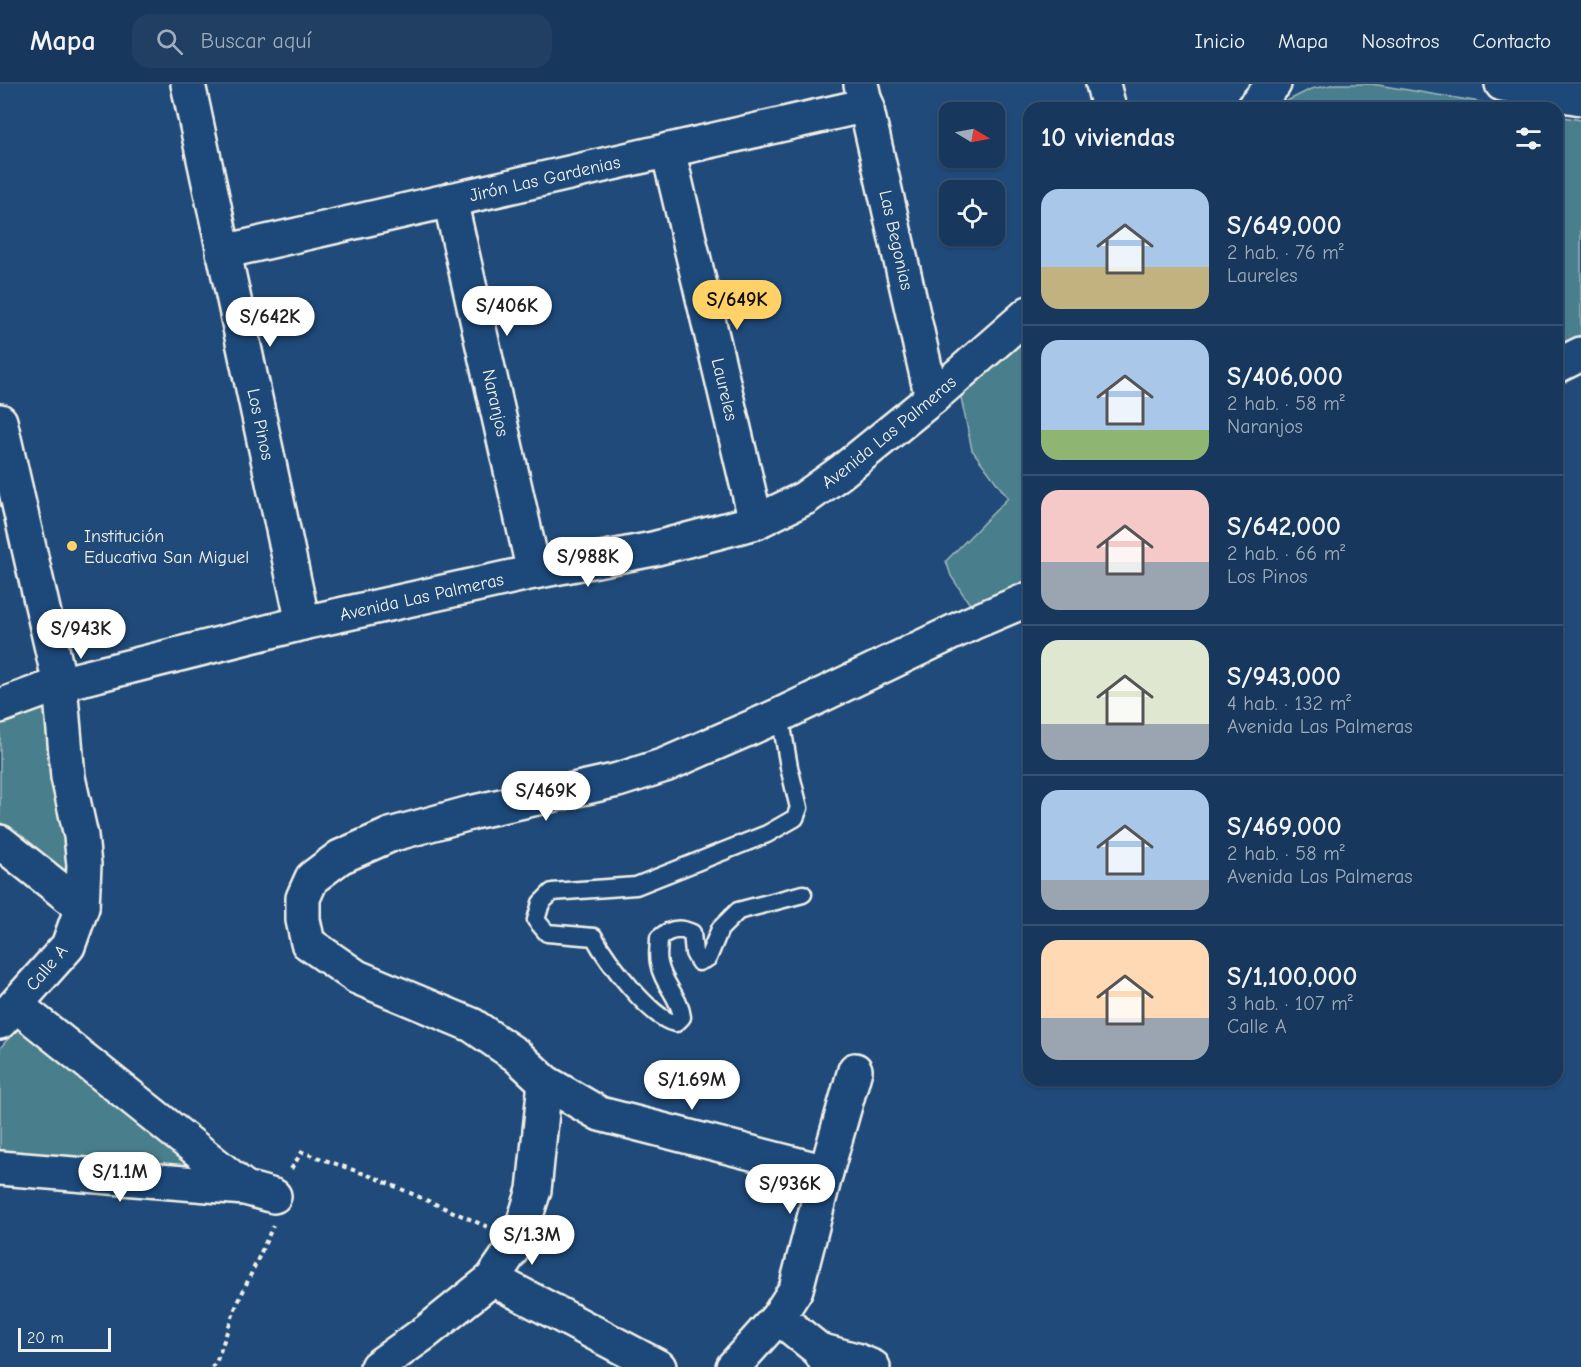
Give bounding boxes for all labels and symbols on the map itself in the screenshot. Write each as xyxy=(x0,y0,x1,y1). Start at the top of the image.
north arrow xyxy=(939,102,1005,168)
street label: Jirón Las Gardenias xyxy=(467,151,622,206)
street label: Las Begonias xyxy=(875,188,918,292)
pin: S/649K xyxy=(688,280,786,331)
pin: S/406K xyxy=(458,286,556,337)
pin: S/642K xyxy=(221,297,319,348)
street label: Laureles xyxy=(707,356,742,423)
street label: Naranjos xyxy=(478,367,514,439)
street label: Avenida Las Palmeras xyxy=(818,371,960,493)
street label: Los Pinos xyxy=(243,387,278,462)
place label: Institución Educativa San Miguel xyxy=(84,526,249,568)
pin: S/988K xyxy=(539,537,637,588)
marker: Institución Educativa San Miguel xyxy=(65,539,79,553)
street label: Avenida Las Palmeras xyxy=(338,569,506,625)
pin: S/943K xyxy=(32,609,130,660)
pin: S/469K xyxy=(497,771,595,822)
street label: Calle A xyxy=(22,941,72,995)
pin: S/1.69M xyxy=(637,1060,747,1111)
pin: S/1.1M xyxy=(71,1152,169,1203)
pin: S/936K xyxy=(741,1164,839,1215)
pin: S/1.3M xyxy=(483,1215,581,1266)
scale bar xyxy=(18,1325,111,1352)

